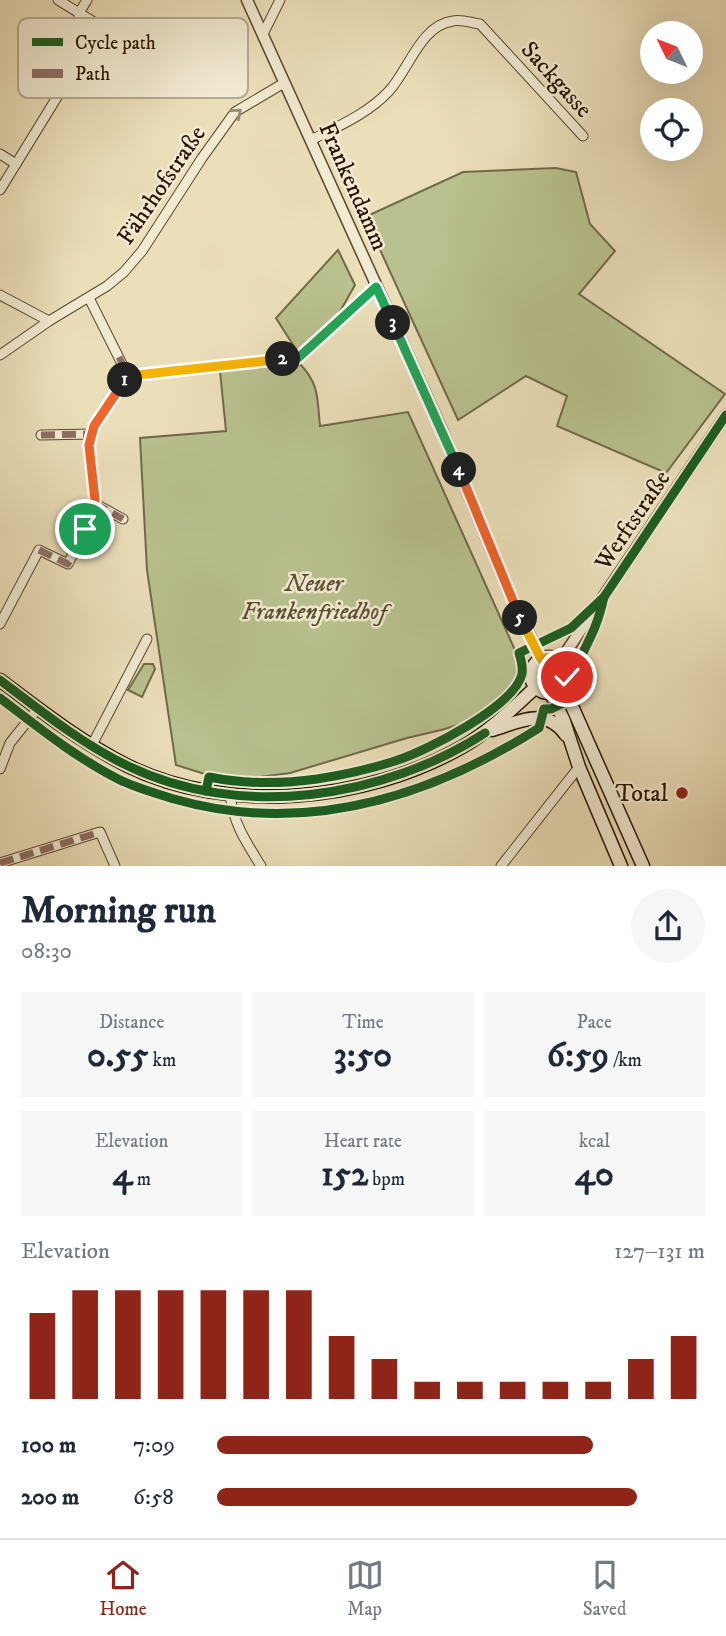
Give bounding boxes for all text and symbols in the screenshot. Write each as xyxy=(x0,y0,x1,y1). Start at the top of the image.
legend xyxy=(18,18,248,98)
north arrow xyxy=(640,21,704,84)
map controls xyxy=(640,21,703,161)
text: Cycle path xyxy=(75,32,156,55)
street label: Sackgasse xyxy=(514,35,598,124)
text: Path xyxy=(75,63,110,86)
button: locate xyxy=(640,98,703,161)
one-way arrow xyxy=(229,109,242,121)
street label: Frankendamm xyxy=(311,117,395,255)
street label: Fährhofstraße xyxy=(111,120,213,251)
pin: 3 xyxy=(376,306,410,340)
text: 3 xyxy=(389,311,396,334)
pin: 2 xyxy=(266,342,300,376)
text: 2 xyxy=(278,347,287,370)
pin: 1 xyxy=(108,362,142,398)
text: 1 xyxy=(121,368,128,391)
pin: 4 xyxy=(442,452,476,488)
text: 4 xyxy=(453,458,464,481)
street label: Werftstraße xyxy=(588,465,677,577)
pin xyxy=(55,499,115,559)
icon: arrive xyxy=(66,510,104,548)
park label: Neuer Frankenfriedhof xyxy=(241,569,393,627)
pin: 5 xyxy=(503,600,538,636)
text: 5 xyxy=(515,606,524,629)
pin xyxy=(537,647,597,707)
icon: check xyxy=(548,658,586,696)
place label: Total xyxy=(616,779,669,809)
marker: Total xyxy=(674,785,690,801)
text: Morning run xyxy=(21,887,216,935)
button: share xyxy=(631,889,705,963)
text: 08:30 xyxy=(21,937,72,966)
text: Distance xyxy=(99,1011,164,1034)
text: Time xyxy=(342,1011,384,1034)
text: Pace xyxy=(577,1011,612,1034)
text: 0.55 xyxy=(87,1034,149,1078)
text: 3:50 xyxy=(334,1034,392,1078)
text: 6:59 xyxy=(547,1034,609,1078)
text: km xyxy=(149,1049,176,1072)
text: /km xyxy=(609,1049,642,1072)
text: Elevation xyxy=(95,1130,168,1153)
text: Heart rate xyxy=(324,1130,402,1153)
text: kcal xyxy=(579,1130,610,1153)
text: 4 xyxy=(112,1153,133,1197)
text: 152 xyxy=(321,1153,368,1197)
text: 40 xyxy=(575,1153,614,1197)
text: m xyxy=(133,1168,151,1191)
text: bpm xyxy=(368,1168,405,1191)
text: Elevation xyxy=(21,1237,110,1266)
text: 127–131 m xyxy=(614,1237,705,1266)
text: 100 m xyxy=(21,1431,76,1460)
text: 7:09 xyxy=(133,1431,175,1460)
text: 200 m xyxy=(21,1483,79,1512)
text: 6:58 xyxy=(133,1483,174,1512)
tab: Home xyxy=(100,1556,147,1621)
tab: Map xyxy=(346,1556,384,1621)
tab: Saved xyxy=(583,1556,626,1621)

